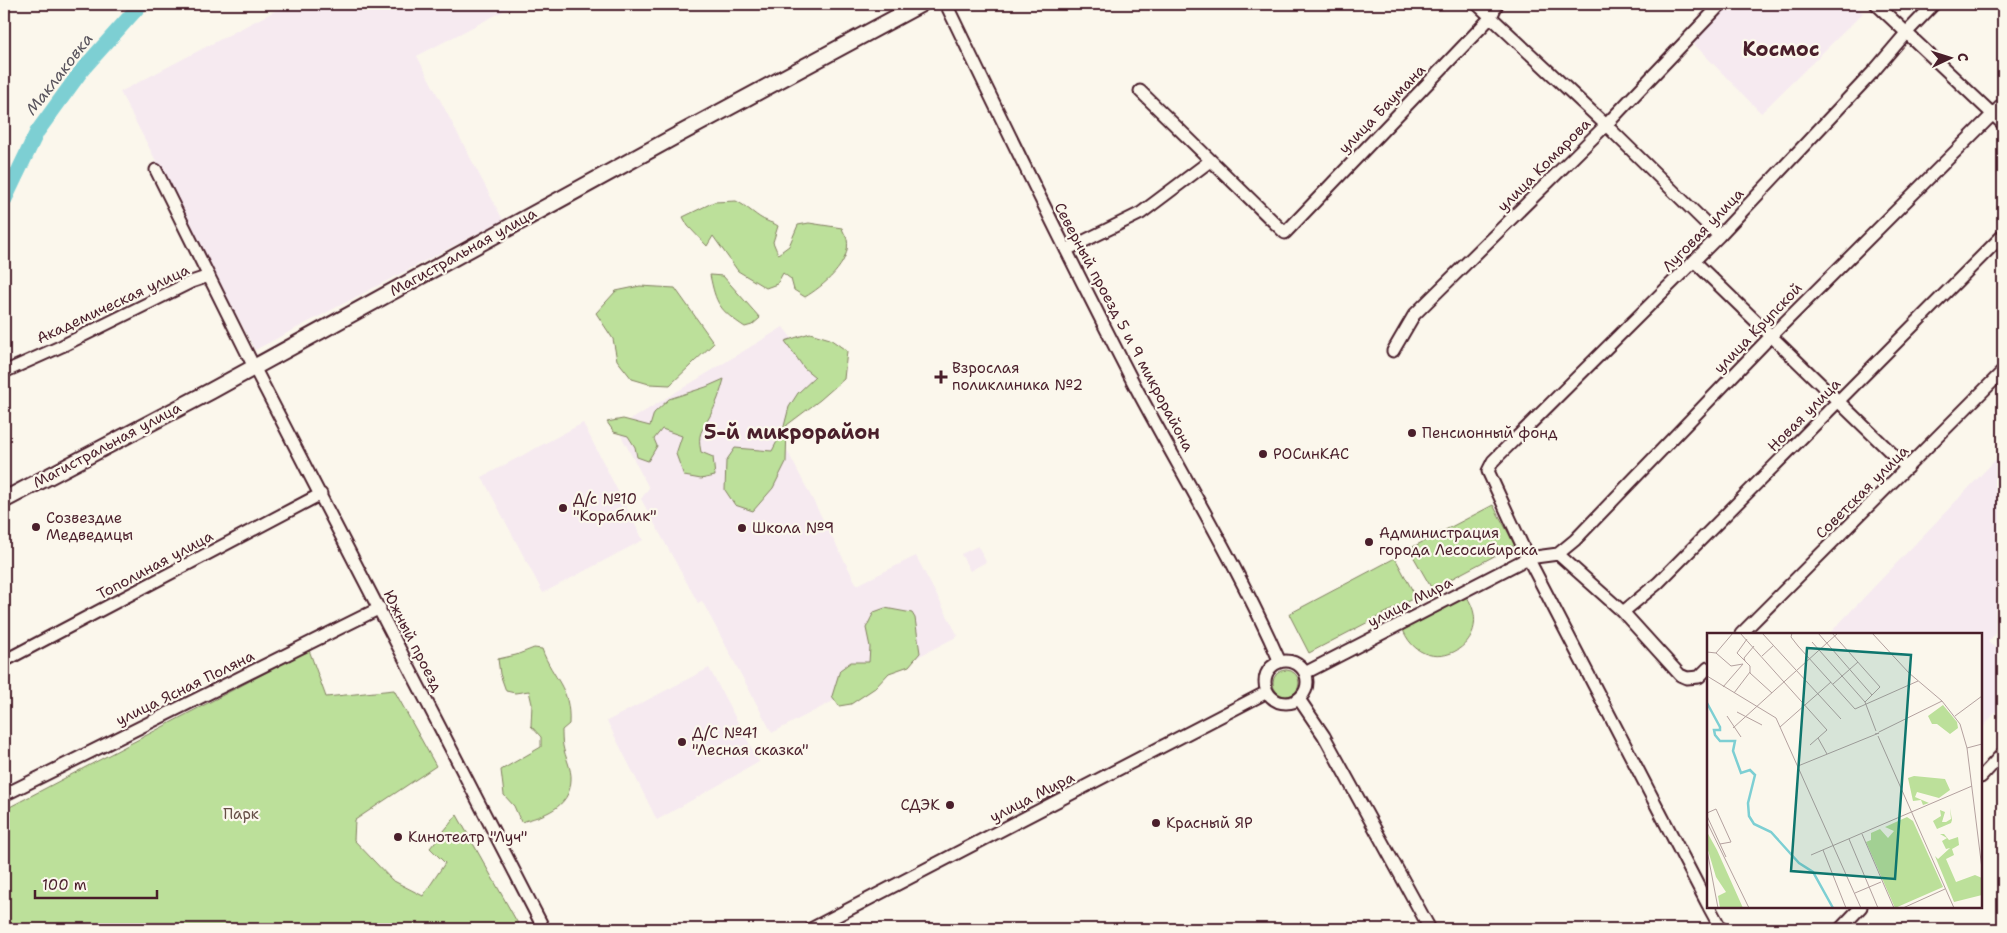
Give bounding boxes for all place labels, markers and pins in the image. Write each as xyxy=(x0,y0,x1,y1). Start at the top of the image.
place label: Взрослая поликлиника №2 xyxy=(952,358,1083,395)
marker: Взрослая поликлиника №2 xyxy=(934,370,948,384)
place label: Пенсионный фонд xyxy=(1422,423,1558,443)
marker: Пенсионный фонд xyxy=(1406,427,1418,439)
place label: РОСинКАС xyxy=(1273,444,1349,464)
marker: РОСинКАС xyxy=(1257,448,1269,460)
place label: Д/с №10 "Кораблик" xyxy=(573,489,657,526)
marker: Д/с №10 "Кораблик" xyxy=(557,502,569,514)
place label: Созвездие Медведицы xyxy=(46,508,133,545)
place label: Школа №9 xyxy=(752,518,834,538)
marker: Созвездие Медведицы xyxy=(30,521,42,533)
marker: Школа №9 xyxy=(736,522,748,534)
place label: Администрация города Лесосибирска xyxy=(1379,523,1539,560)
marker: Администрация города Лесосибирска xyxy=(1363,536,1375,548)
place label: Д/С №41 "Лесная сказка" xyxy=(692,723,809,760)
marker: Д/С №41 "Лесная сказка" xyxy=(676,736,688,748)
place label: СДЭК xyxy=(900,795,940,815)
marker: СДЭК xyxy=(944,799,956,811)
place label: Красный ЯР xyxy=(1166,813,1253,833)
marker: Красный ЯР xyxy=(1150,817,1162,829)
place label: Кинотеатр "Луч" xyxy=(408,827,527,847)
marker: Кинотеатр "Луч" xyxy=(392,831,404,843)

